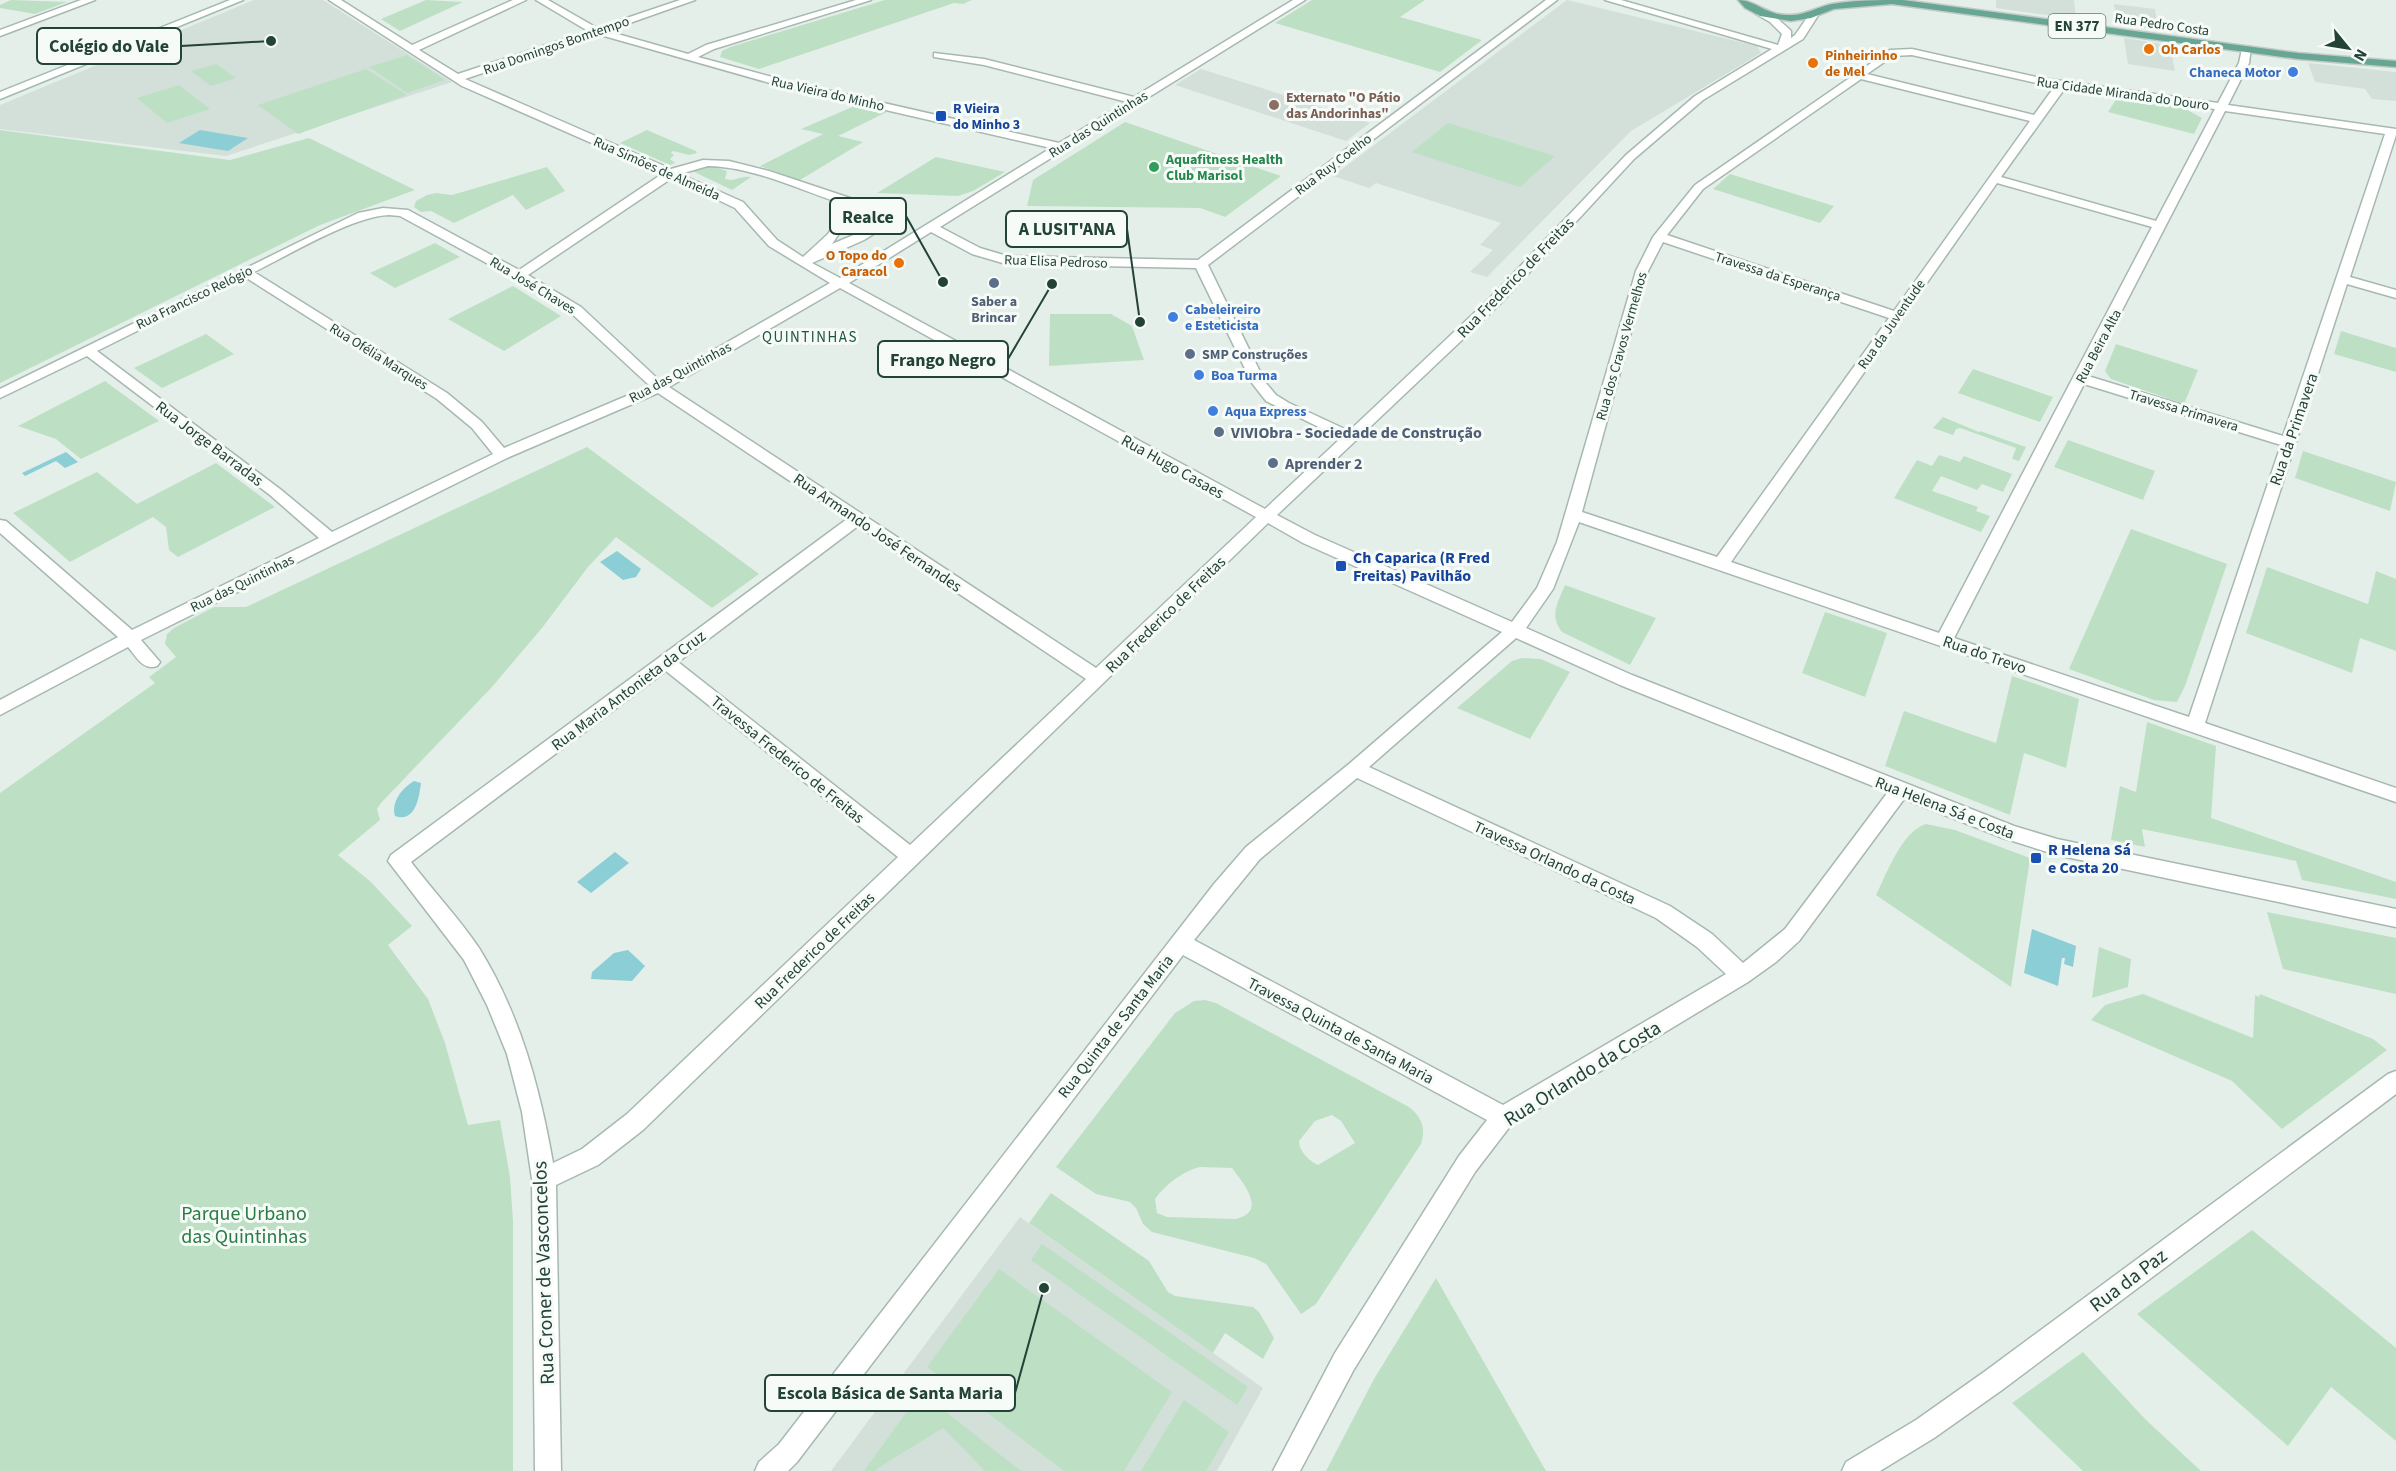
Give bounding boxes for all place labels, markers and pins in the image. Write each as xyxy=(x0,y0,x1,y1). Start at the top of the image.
callout: Colégio do Vale xyxy=(37,28,181,64)
place label: Oh Carlos xyxy=(2161,40,2220,60)
marker: Oh Carlos xyxy=(2142,42,2156,56)
place label: Pinheirinho de Mel xyxy=(1825,46,1898,82)
marker: Pinheirinho de Mel xyxy=(1806,56,1820,70)
place label: Chaneca Motor xyxy=(2189,63,2281,83)
marker: Chaneca Motor xyxy=(2286,65,2300,79)
place label: Externato "O Pátio das Andorinhas" xyxy=(1286,88,1401,124)
marker: Externato "O Pátio das Andorinhas" xyxy=(1267,98,1281,112)
place label: R Vieira do Minho 3 xyxy=(953,99,1020,135)
marker: R Vieira do Minho 3 xyxy=(934,109,948,123)
place label: Aquafitness Health Club Marisol xyxy=(1165,150,1283,186)
marker: Aquafitness Health Club Marisol xyxy=(1147,160,1161,174)
callout: Realce xyxy=(830,198,906,234)
callout: A LUSIT'ANA xyxy=(1006,211,1127,247)
place label: O Topo do Caracol xyxy=(826,246,887,282)
marker: O Topo do Caracol xyxy=(892,256,906,270)
marker: Saber a Brincar xyxy=(987,276,1001,290)
place label: Saber a Brincar xyxy=(971,292,1017,328)
place label: Cabeleireiro e Esteticista xyxy=(1185,300,1261,336)
marker: Cabeleireiro e Esteticista xyxy=(1166,310,1180,324)
callout: Frango Negro xyxy=(878,341,1008,377)
place label: SMP Construções xyxy=(1202,345,1308,365)
marker: SMP Construções xyxy=(1183,347,1197,361)
place label: Boa Turma xyxy=(1211,366,1277,386)
marker: Boa Turma xyxy=(1192,368,1206,382)
place label: Aqua Express xyxy=(1224,402,1307,422)
marker: Aqua Express xyxy=(1206,404,1220,418)
place label: VIVIObra - Sociedade de Construção xyxy=(1230,422,1482,444)
marker: VIVIObra - Sociedade de Construção xyxy=(1212,425,1226,439)
place label: Aprender 2 xyxy=(1284,453,1362,475)
marker: Aprender 2 xyxy=(1266,456,1280,470)
place label: Ch Caparica (R Fred Freitas) Pavilhão xyxy=(1353,547,1490,587)
marker: Ch Caparica (R Fred Freitas) Pavilhão xyxy=(1334,559,1348,573)
place label: R Helena Sá e Costa 20 xyxy=(2048,839,2131,879)
marker: R Helena Sá e Costa 20 xyxy=(2029,851,2043,865)
callout: Escola Básica de Santa Maria xyxy=(765,1375,1015,1411)

